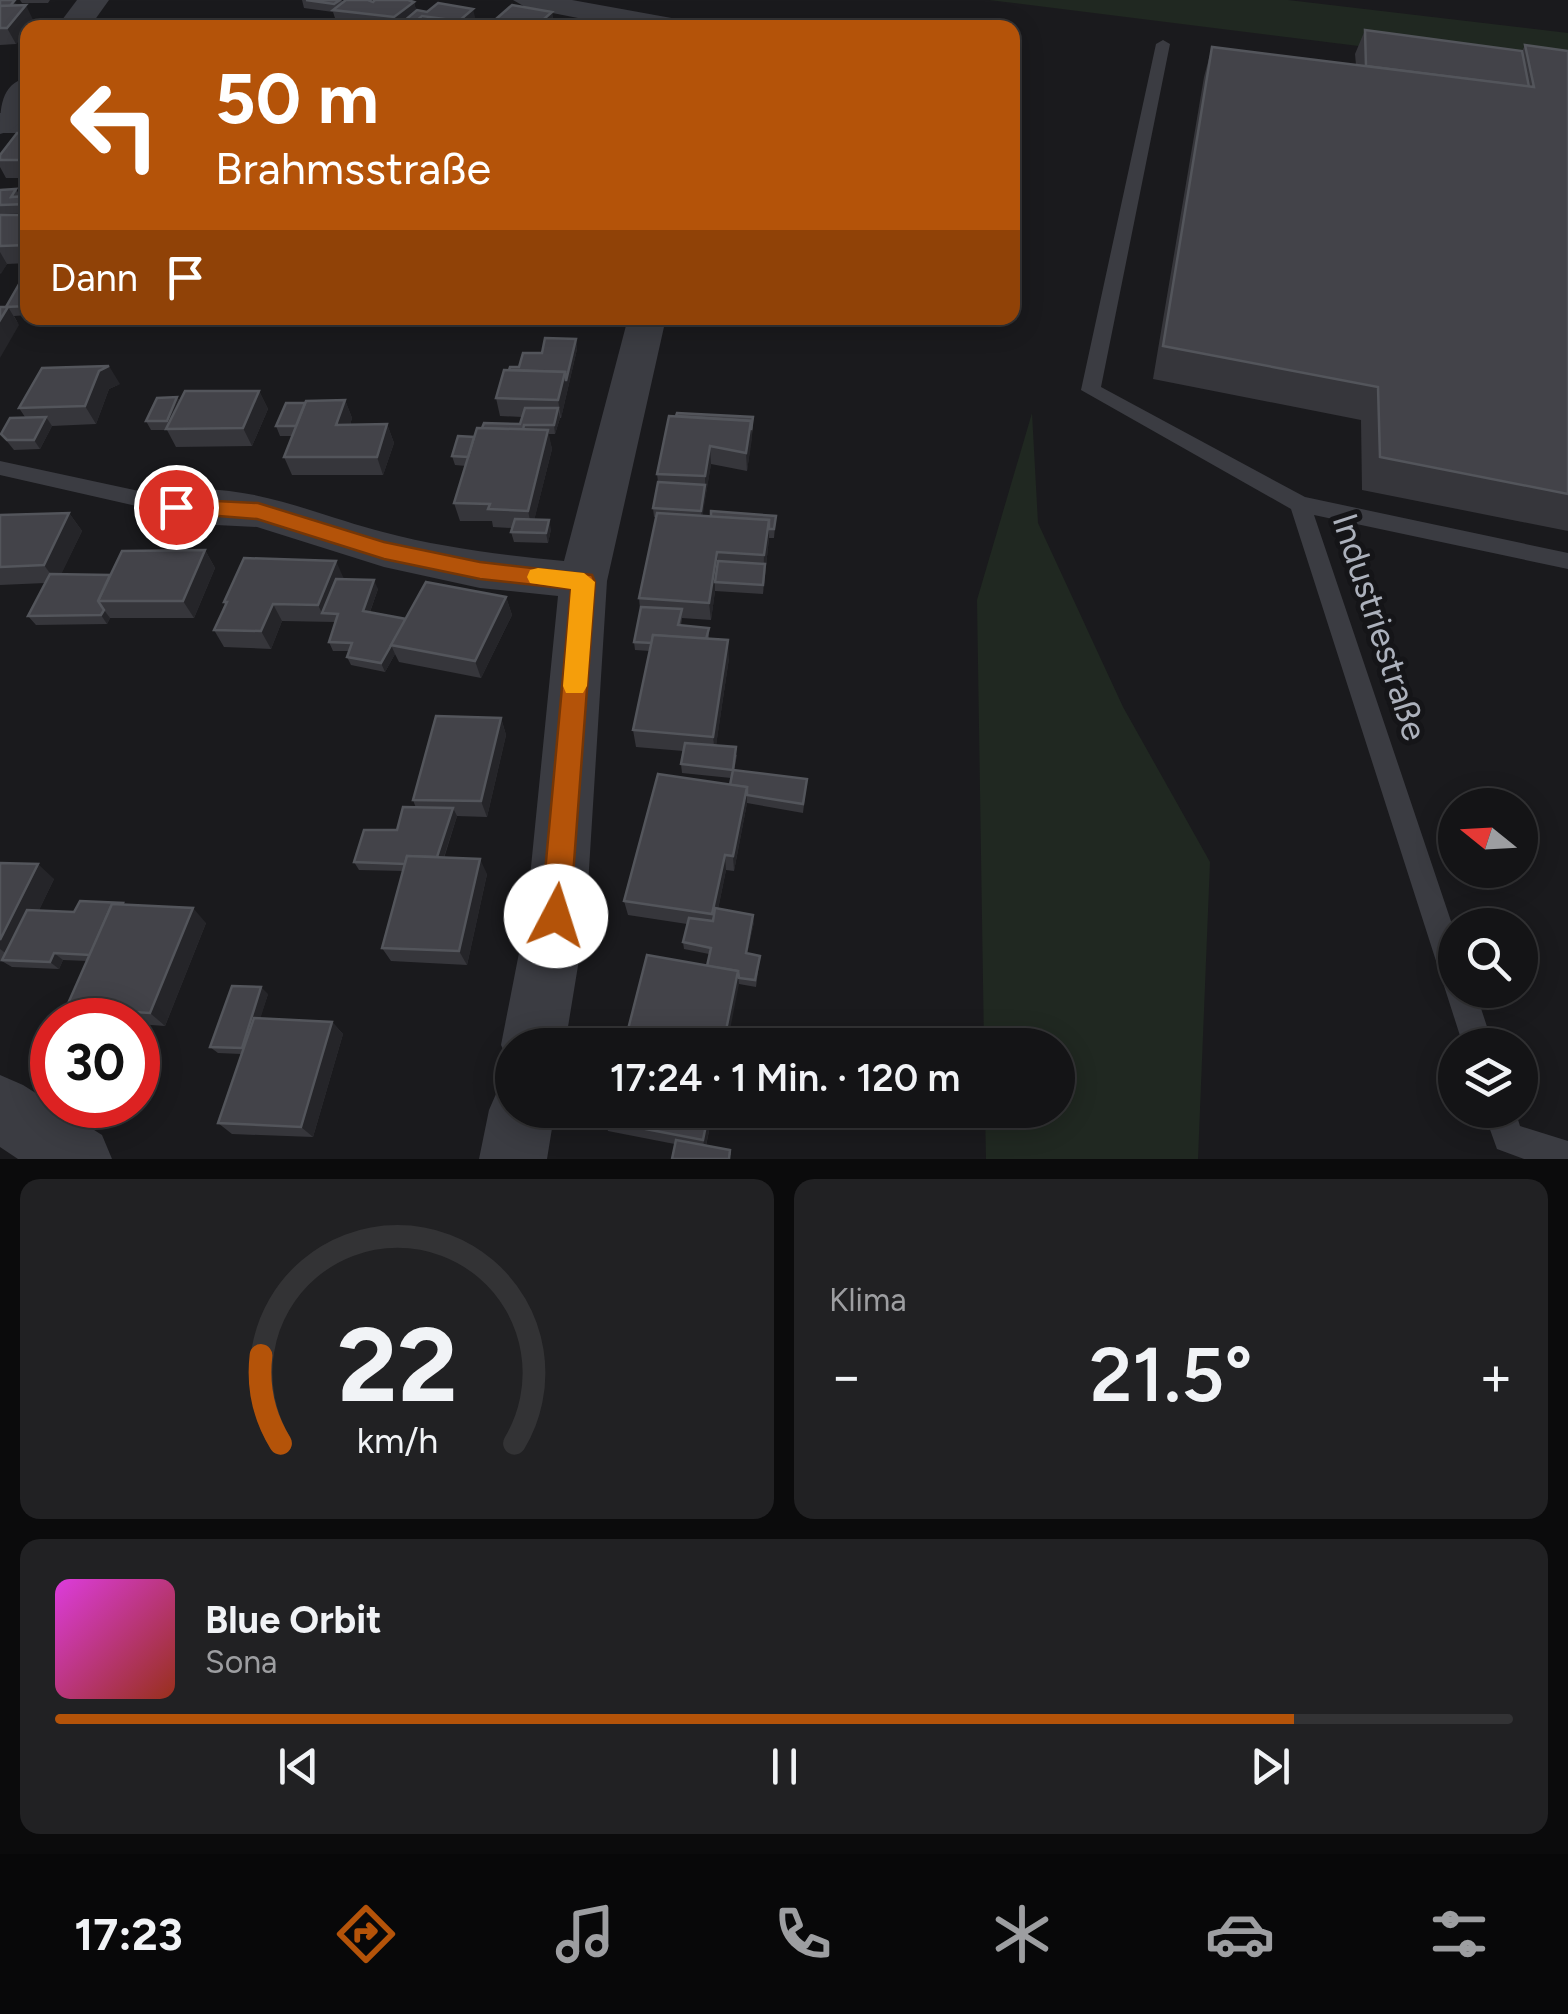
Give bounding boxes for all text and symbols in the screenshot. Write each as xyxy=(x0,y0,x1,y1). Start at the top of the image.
text: 50 m xyxy=(215,56,379,141)
icon: left xyxy=(50,60,180,190)
text: Brahmsstraße xyxy=(215,141,491,195)
icon: arrive xyxy=(158,250,213,305)
text: Dann xyxy=(50,255,138,301)
pin xyxy=(134,465,219,550)
icon: arrive xyxy=(149,480,204,535)
street label: Industriestraße xyxy=(1324,508,1436,746)
north arrow xyxy=(1438,788,1538,888)
map controls xyxy=(1438,788,1538,1128)
position arrow xyxy=(504,864,608,968)
button: search xyxy=(1438,908,1538,1008)
speed limit sign: 30 xyxy=(30,998,160,1128)
button: layers xyxy=(1438,1028,1538,1128)
text: 17:24 · 1 Min. · 120 m xyxy=(610,1055,960,1101)
text: Klima xyxy=(829,1281,907,1319)
text: 22 xyxy=(337,1302,457,1427)
text: 21.5° xyxy=(1089,1330,1253,1420)
text: − xyxy=(829,1343,863,1409)
text: + xyxy=(1479,1343,1513,1409)
text: km/h xyxy=(356,1419,438,1462)
text: Blue Orbit xyxy=(205,1597,381,1643)
text: Sona xyxy=(205,1643,277,1681)
icon: previous xyxy=(271,1739,326,1794)
icon: pause xyxy=(757,1739,812,1794)
icon: next xyxy=(1243,1739,1298,1794)
icon: directions xyxy=(331,1899,401,1969)
icon: music xyxy=(550,1899,620,1969)
icon: phone xyxy=(768,1899,838,1969)
icon: climate xyxy=(987,1899,1057,1969)
icon: car xyxy=(1205,1899,1275,1969)
icon: filters xyxy=(1424,1899,1494,1969)
text: 17:23 xyxy=(74,1907,183,1961)

